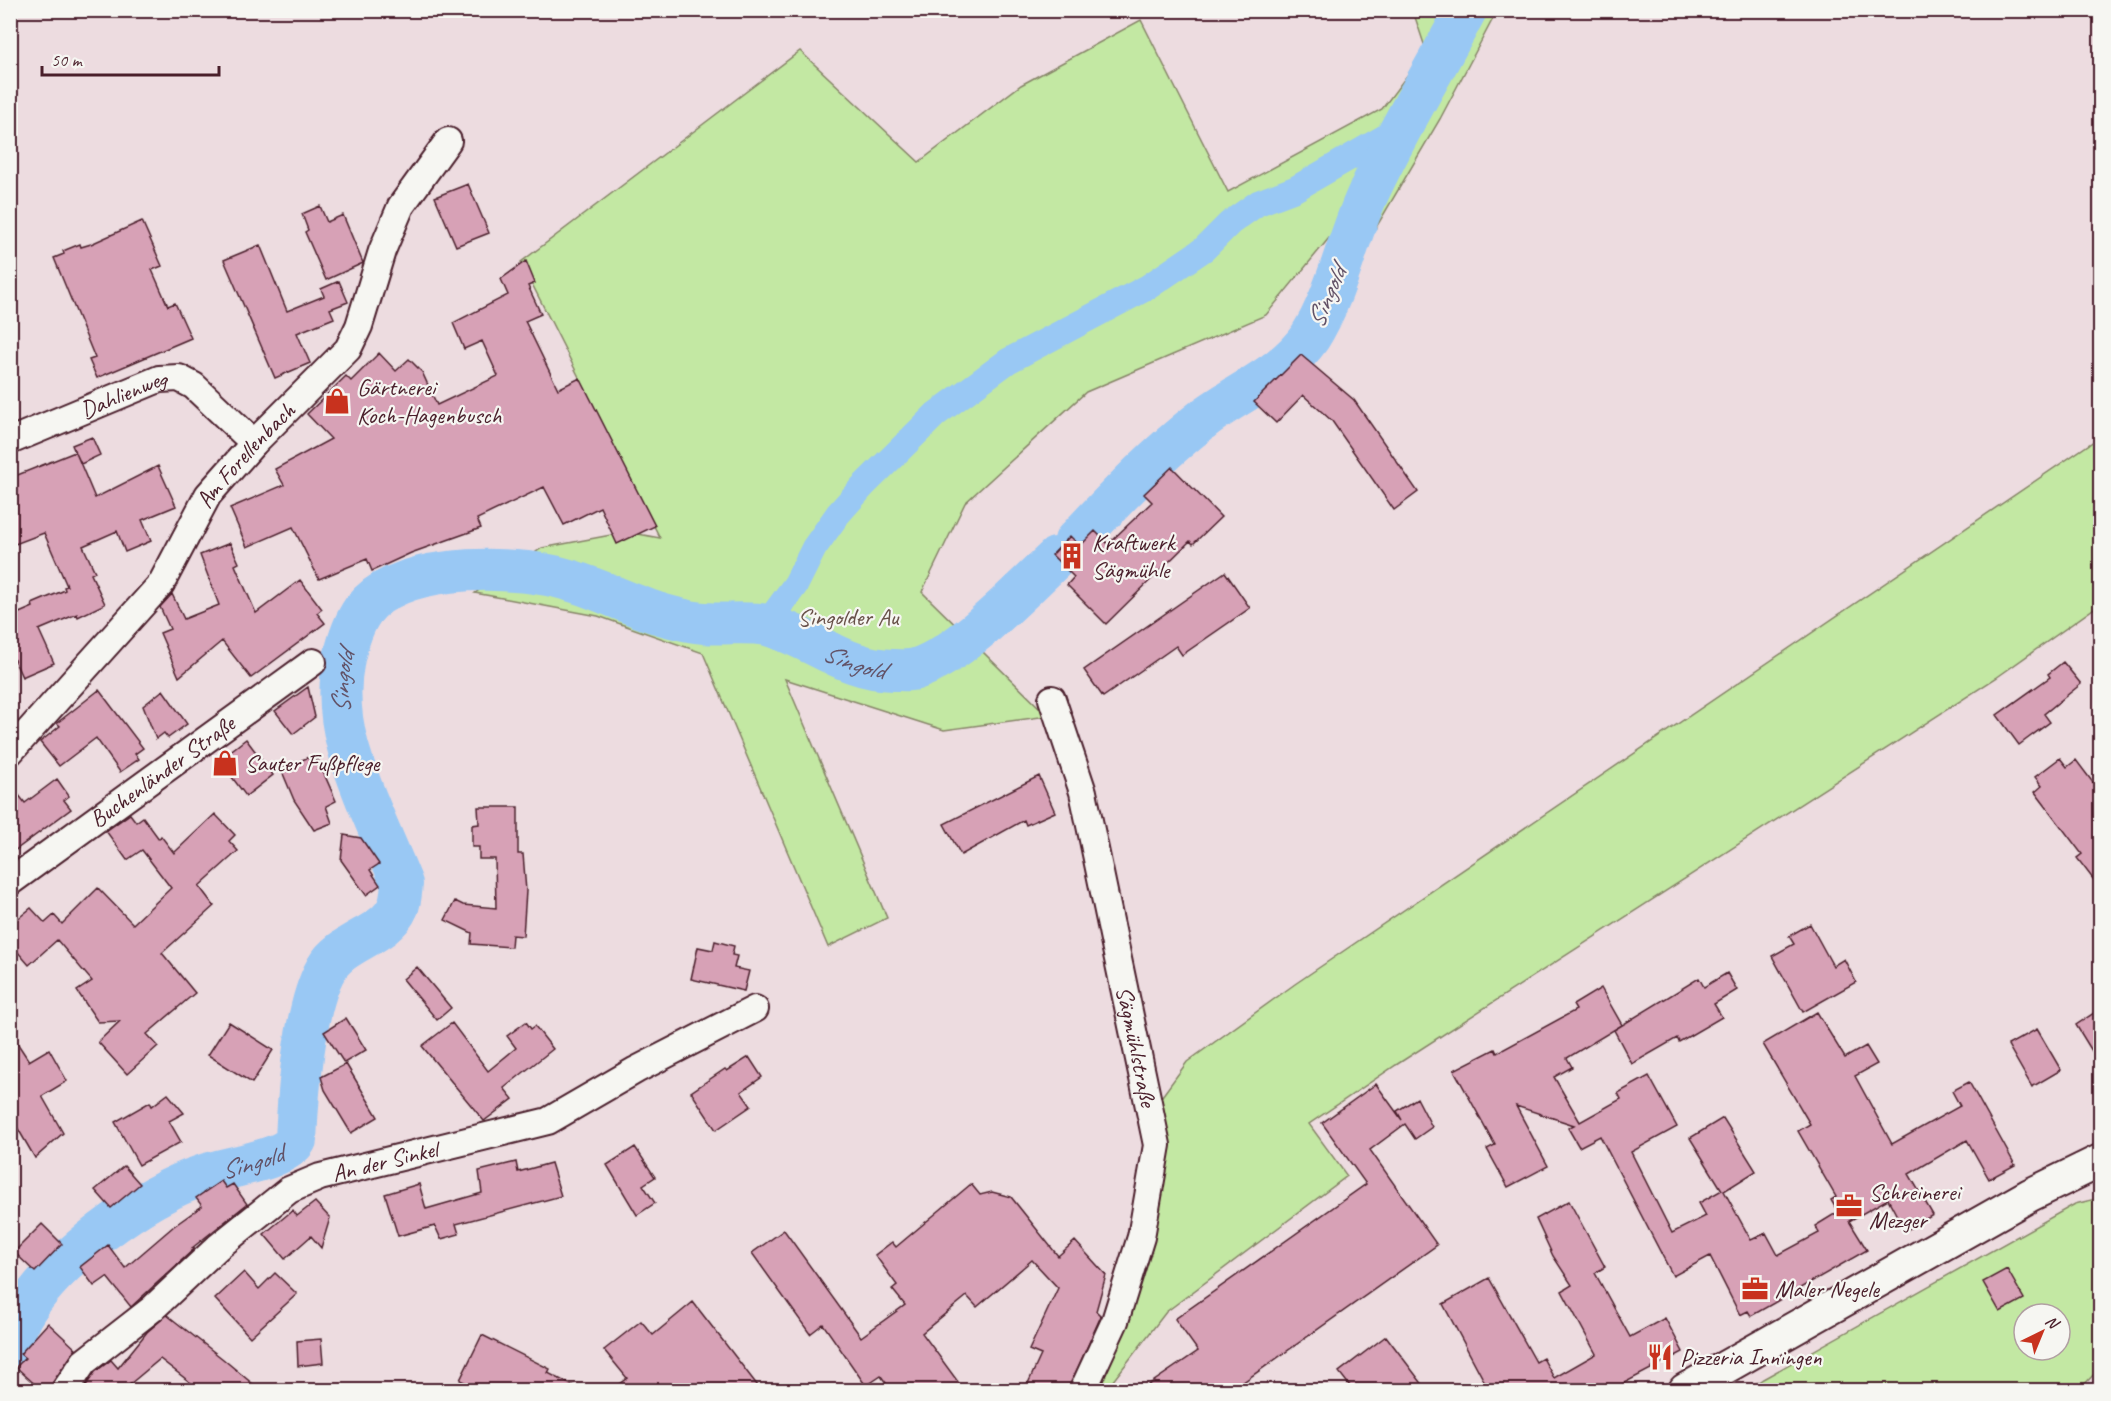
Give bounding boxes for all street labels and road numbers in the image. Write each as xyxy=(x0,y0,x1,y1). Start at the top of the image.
street label: Dahlienweg xyxy=(76,364,170,425)
street label: Am Forellenbach xyxy=(189,395,302,513)
street label: Buchenländer Straße xyxy=(84,708,242,834)
street label: Sägmühlstraße xyxy=(1109,984,1164,1111)
street label: An der Sinkel xyxy=(329,1133,445,1189)

